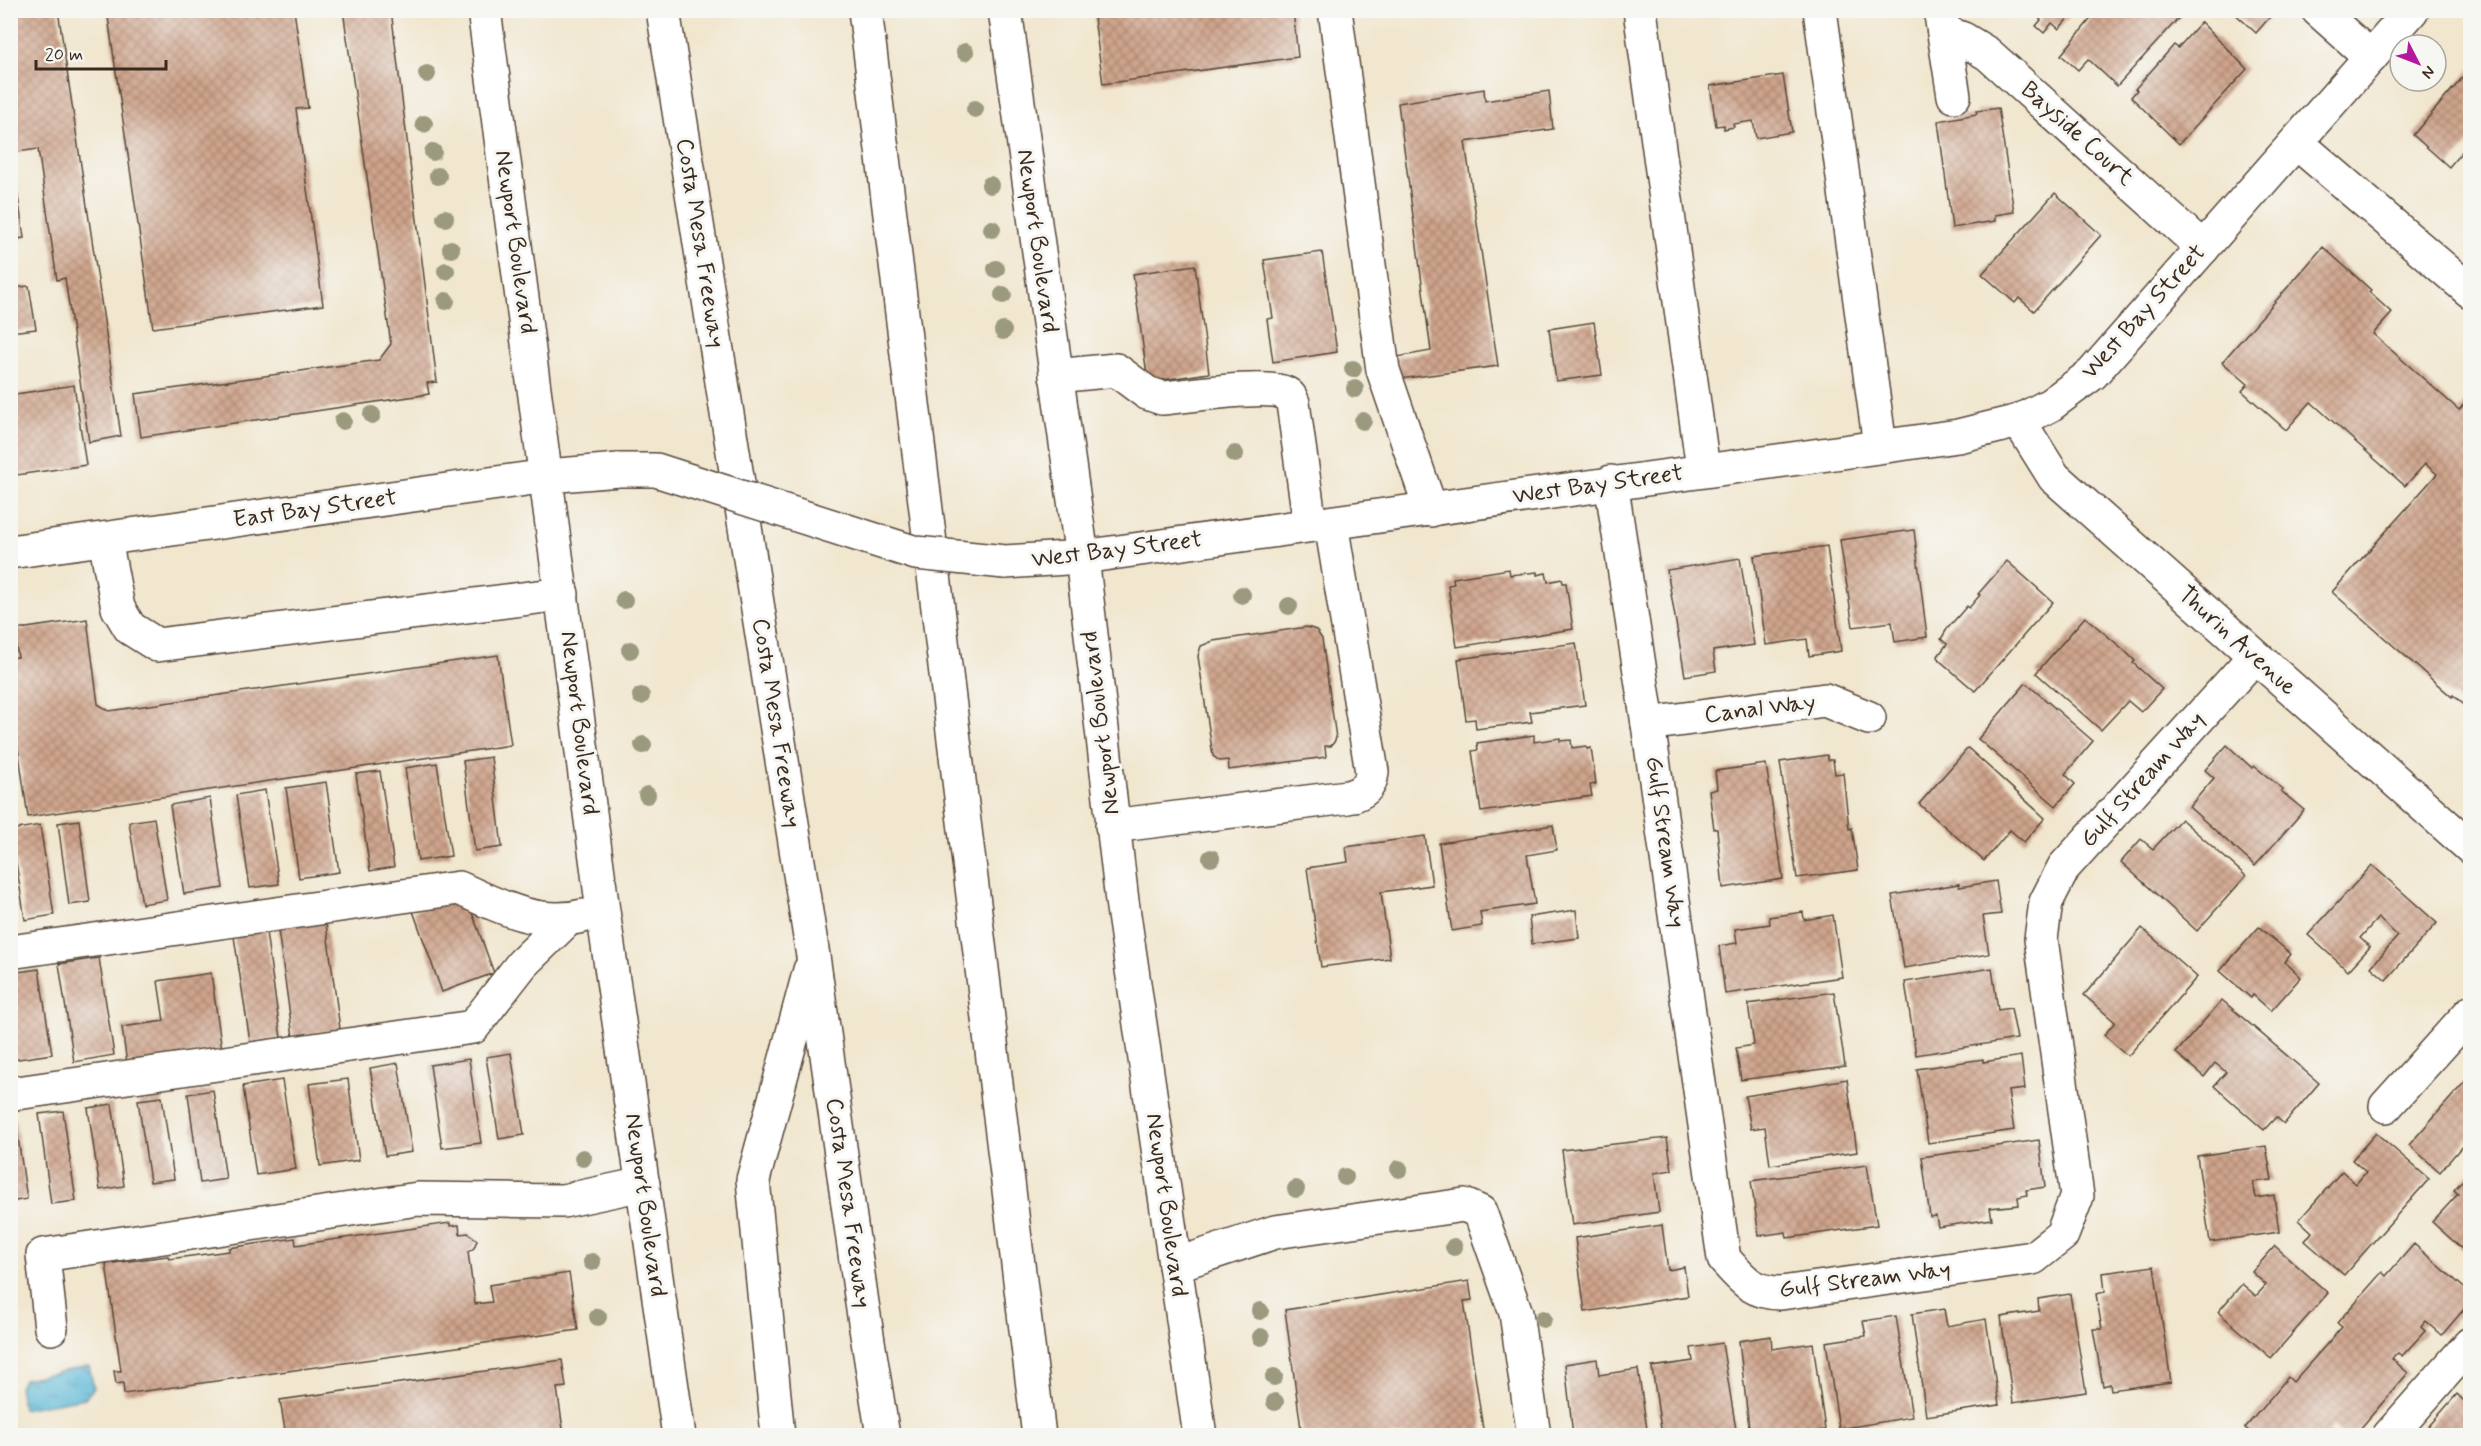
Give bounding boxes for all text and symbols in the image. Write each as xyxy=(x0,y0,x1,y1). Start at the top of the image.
scale bar xyxy=(36,33,166,71)
north arrow xyxy=(2388,33,2448,93)
text: 20 m xyxy=(45,43,83,67)
text: N xyxy=(2417,61,2439,83)
street label: Bayside Court xyxy=(2014,75,2140,193)
street label: Costa Mesa Freeway xyxy=(668,136,732,350)
street label: Newport Boulevard xyxy=(1009,147,1065,335)
street label: Newport Boulevard xyxy=(487,148,543,336)
street label: West Bay Street xyxy=(2075,238,2213,386)
street label: West Bay Street xyxy=(1511,458,1685,512)
street label: East Bay Street xyxy=(231,482,399,536)
street label: West Bay Street xyxy=(1030,524,1204,576)
street label: Thurin Avenue xyxy=(2171,579,2303,703)
street label: Costa Mesa Freeway xyxy=(744,616,808,830)
street label: Newport Boulevard xyxy=(552,629,606,817)
street label: Newport Boulevard xyxy=(1074,629,1128,817)
street label: Canal Way xyxy=(1703,687,1817,731)
street label: Gulf Stream Way xyxy=(2074,705,2212,855)
street label: Gulf Stream Way xyxy=(1638,754,1692,930)
street label: Costa Mesa Freeway xyxy=(818,1096,878,1310)
street label: Newport Boulevard xyxy=(617,1111,673,1299)
street label: Newport Boulevard xyxy=(1138,1111,1194,1299)
street label: Gulf Stream Way xyxy=(1777,1254,1953,1306)

